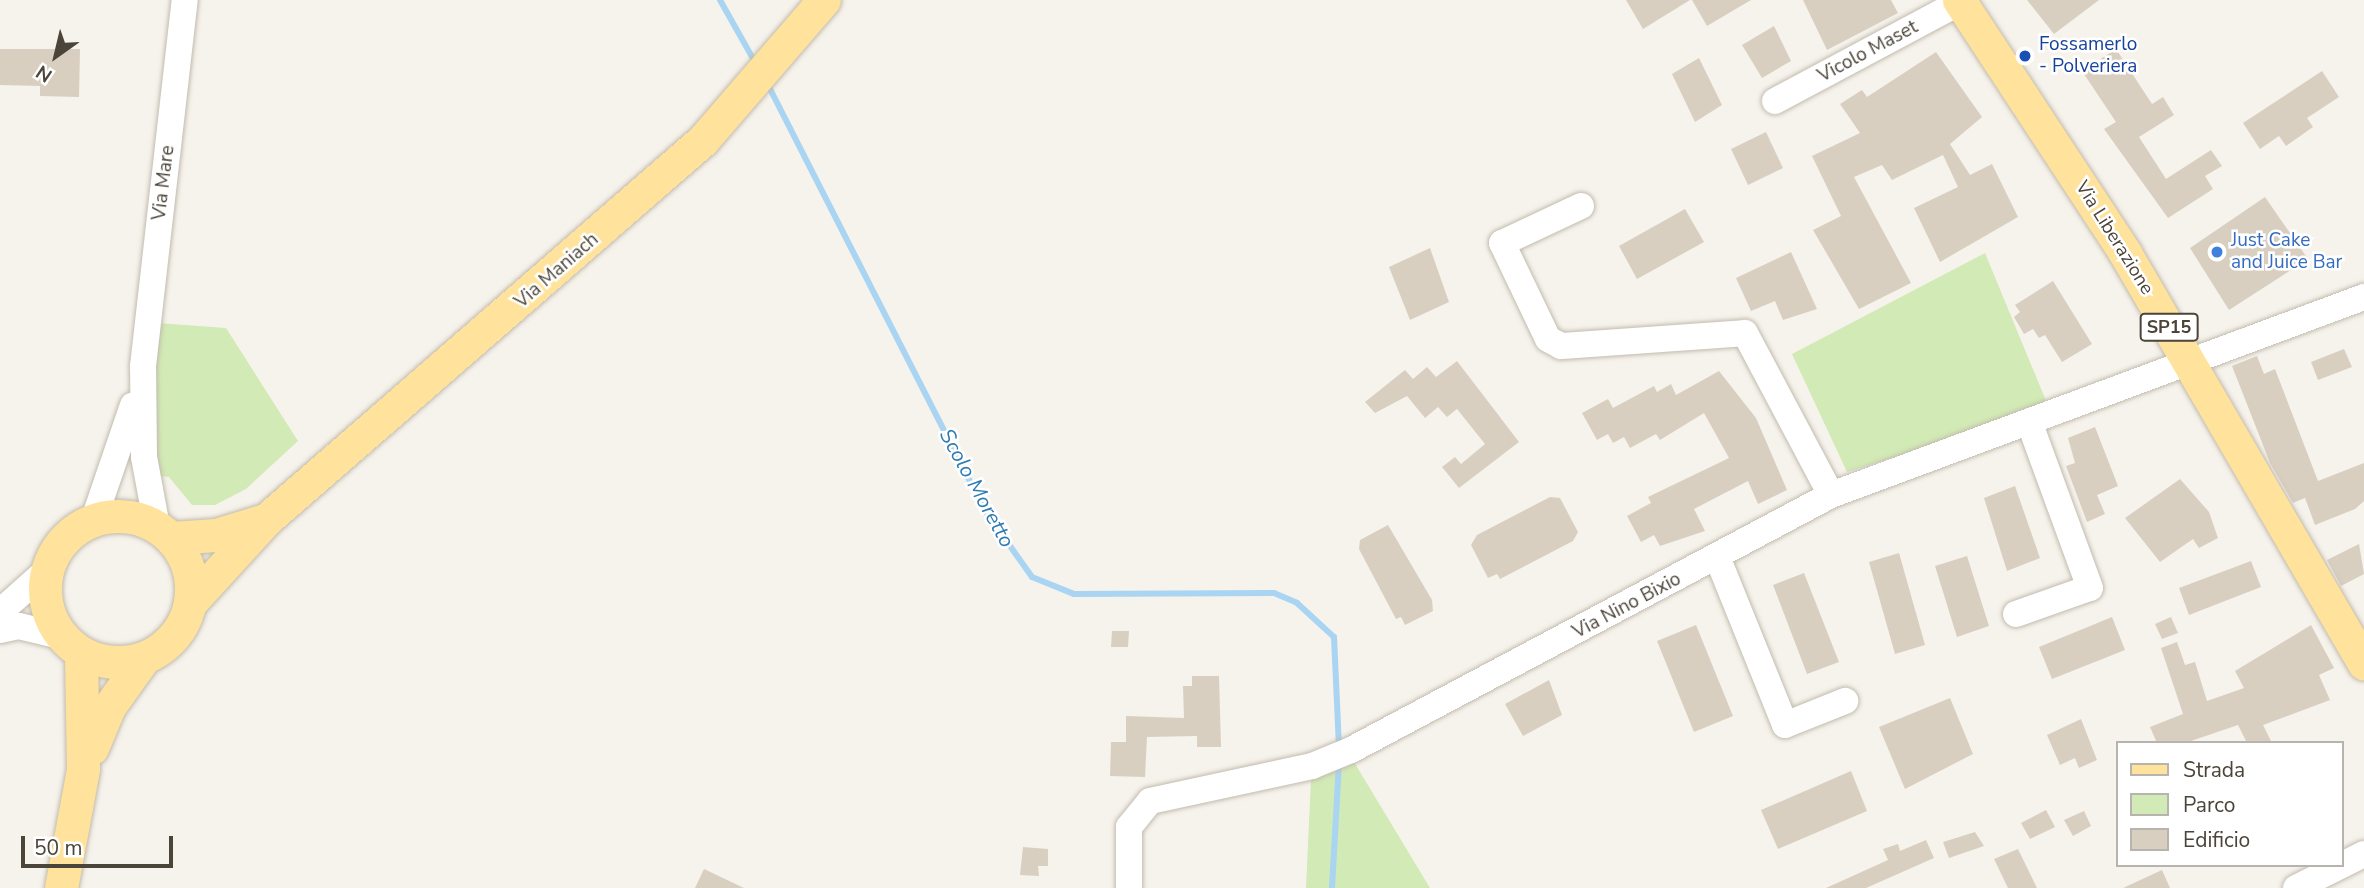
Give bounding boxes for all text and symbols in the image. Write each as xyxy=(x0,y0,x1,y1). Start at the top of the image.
street label: Vicolo Maset xyxy=(1814,16,1922,88)
north arrow xyxy=(21,21,91,91)
place label: Fossamerlo - Polveriera xyxy=(2039,34,2137,78)
marker: Fossamerlo - Polveriera xyxy=(2017,48,2033,64)
text: N xyxy=(31,59,57,88)
street label: Via Mare xyxy=(148,144,180,222)
street label: Via Liberazione xyxy=(2070,177,2158,299)
street label: Via Maniach xyxy=(510,228,604,314)
place label: Just Cake and Juice Bar xyxy=(2231,230,2342,274)
marker: Just Cake and Juice Bar xyxy=(2209,244,2225,260)
road number: SP15 xyxy=(2139,312,2199,342)
water label: Scolo Moretto xyxy=(934,424,1020,552)
street label: Via Nino Bixio xyxy=(1569,568,1685,644)
legend xyxy=(2116,741,2343,867)
text: Strada xyxy=(2183,756,2245,784)
text: Parco xyxy=(2183,791,2236,819)
scale bar xyxy=(24,822,177,866)
text: Edificio xyxy=(2183,826,2250,854)
text: 50 m xyxy=(34,834,83,862)

